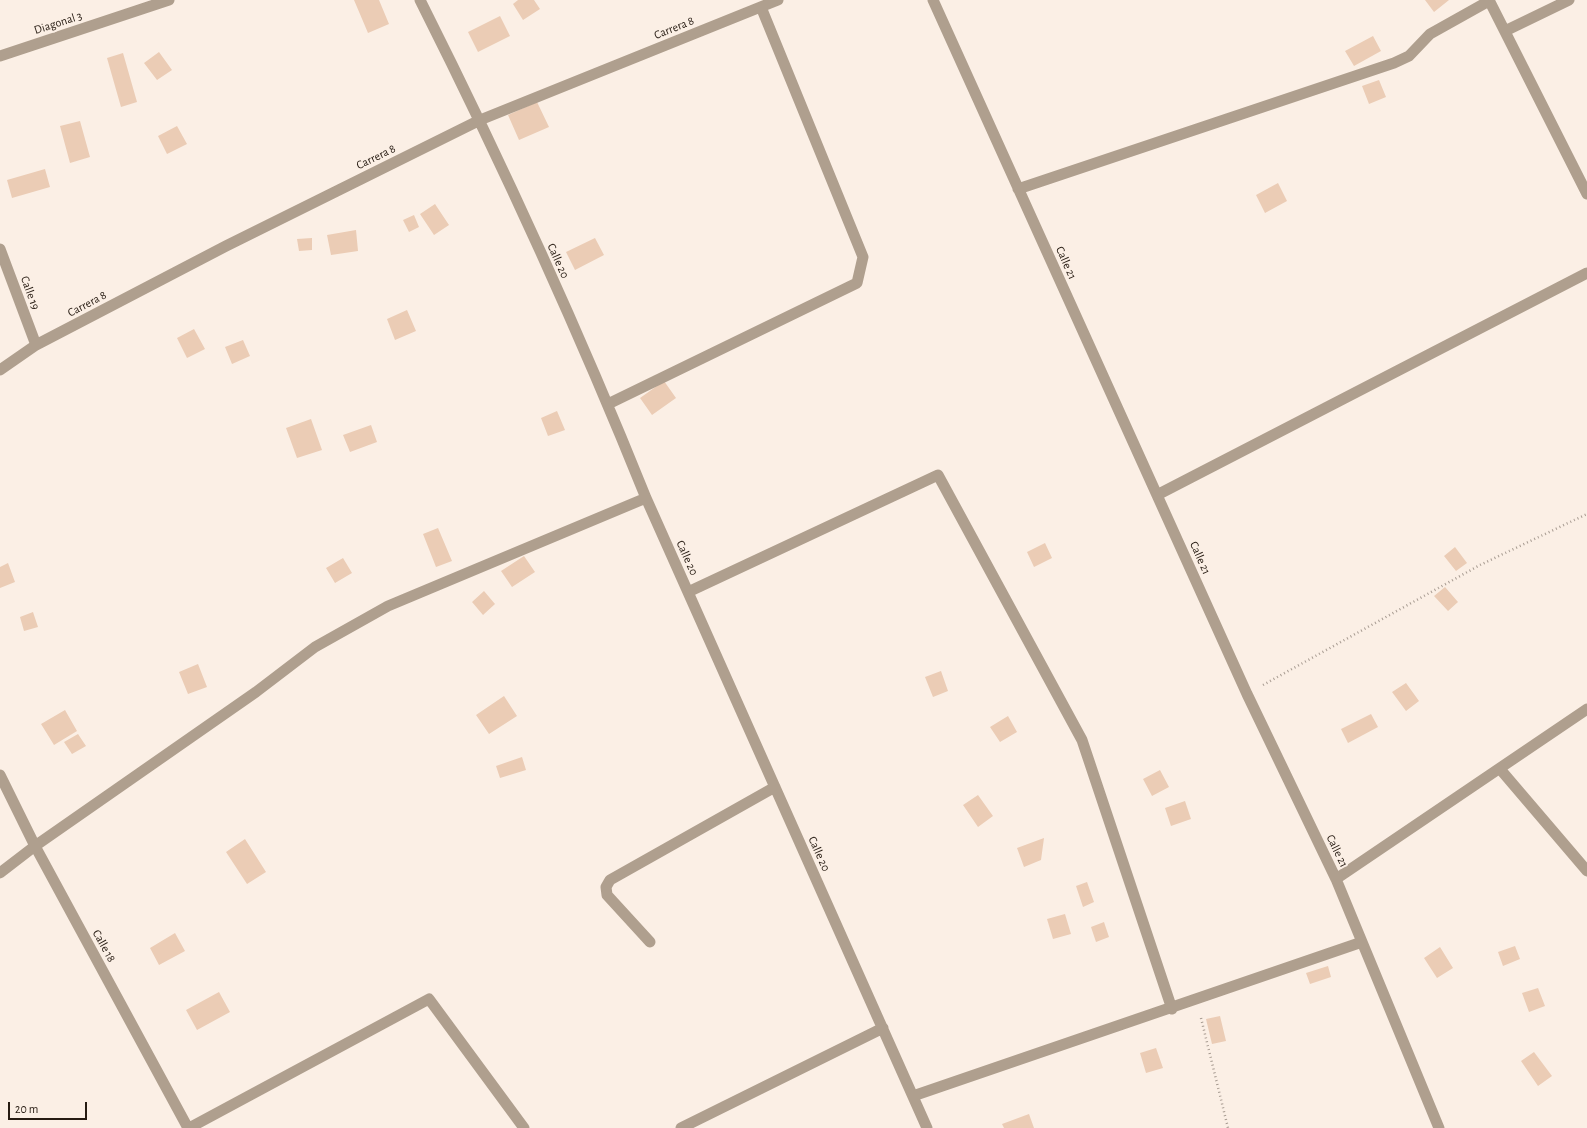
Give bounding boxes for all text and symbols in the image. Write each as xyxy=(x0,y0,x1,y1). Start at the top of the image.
street label: Diagonal 3 xyxy=(32,9,84,37)
street label: Carrera 8 xyxy=(652,13,696,43)
street label: Carrera 8 xyxy=(354,141,398,173)
street label: Calle 20 xyxy=(544,241,572,281)
street label: Calle 21 xyxy=(1052,244,1080,282)
street label: Calle 19 xyxy=(17,274,43,312)
street label: Carrera 8 xyxy=(65,288,109,320)
street label: Calle 20 xyxy=(673,538,701,578)
street label: Calle 21 xyxy=(1186,539,1214,577)
street label: Calle 21 xyxy=(1323,832,1351,870)
street label: Calle 20 xyxy=(805,834,833,874)
street label: Calle 18 xyxy=(89,927,119,965)
scale bar xyxy=(10,1094,89,1120)
text: 20 m xyxy=(15,1103,38,1115)

